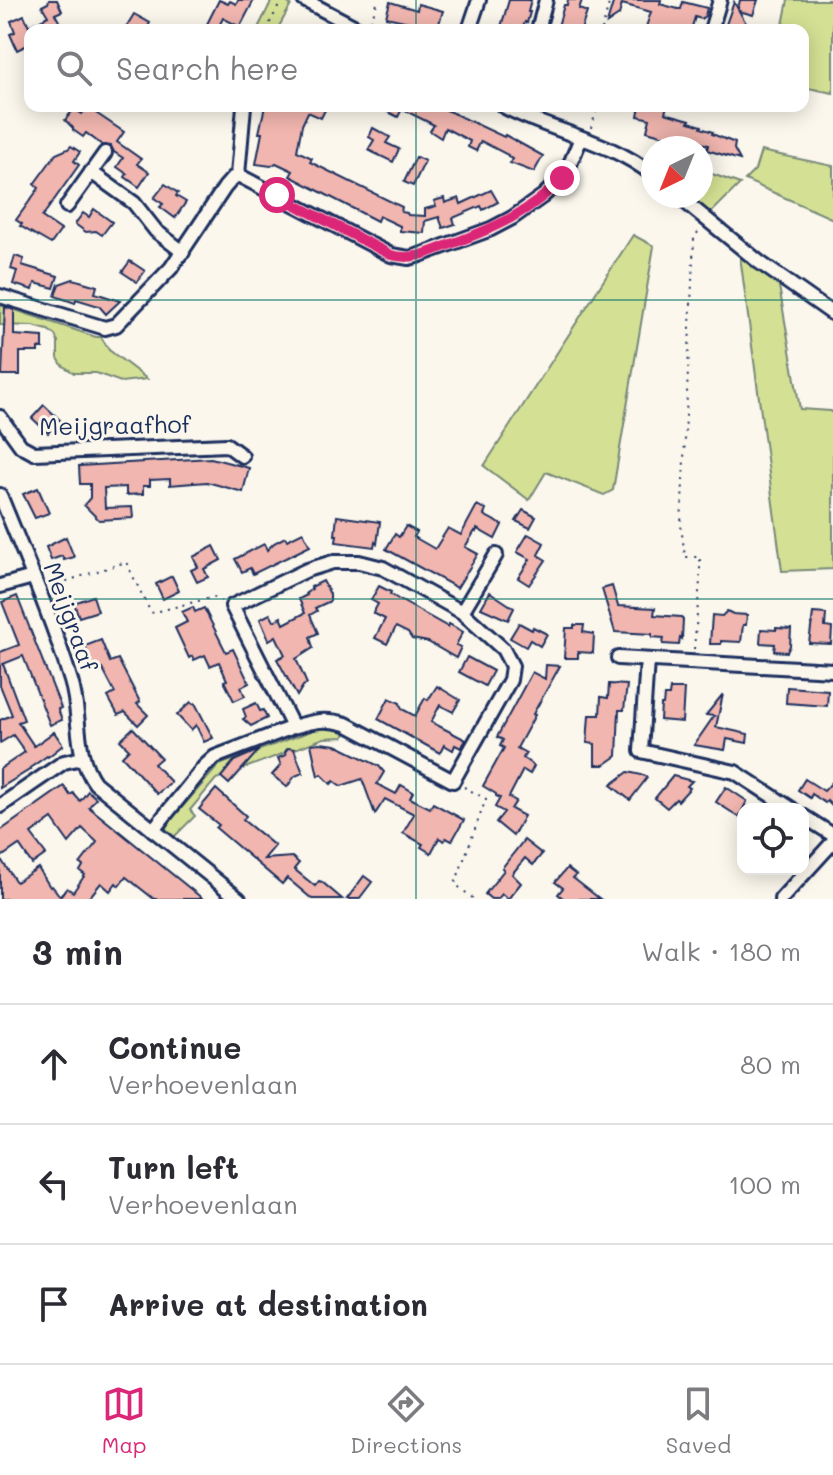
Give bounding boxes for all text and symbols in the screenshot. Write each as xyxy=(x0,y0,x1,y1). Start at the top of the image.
search box xyxy=(24,24,809,112)
icon: search xyxy=(52,46,96,90)
text: Search here xyxy=(116,48,299,88)
north arrow xyxy=(641,136,713,208)
route end xyxy=(544,160,580,196)
route start xyxy=(259,177,295,213)
street label: Meijgraafhof xyxy=(39,408,192,441)
street label: Meijgraaf xyxy=(37,557,106,676)
map controls xyxy=(737,803,809,875)
button: locate xyxy=(737,803,809,875)
text: 3 min xyxy=(32,929,123,974)
text: Walk · 180 m xyxy=(641,934,801,968)
text: Continue xyxy=(108,1027,241,1067)
icon: ahead xyxy=(32,1042,76,1086)
text: 80 m xyxy=(740,1047,801,1081)
text: Verhoevenlaan xyxy=(108,1067,298,1101)
text: Turn left xyxy=(108,1147,239,1187)
icon: left xyxy=(32,1162,76,1206)
text: 100 m xyxy=(728,1167,801,1201)
text: Verhoevenlaan xyxy=(108,1187,298,1221)
icon: arrive xyxy=(32,1282,76,1326)
text: Arrive at destination xyxy=(108,1284,428,1324)
tab: Map xyxy=(102,1382,147,1459)
tab: Directions xyxy=(350,1382,462,1459)
tab: Saved xyxy=(666,1382,731,1459)

